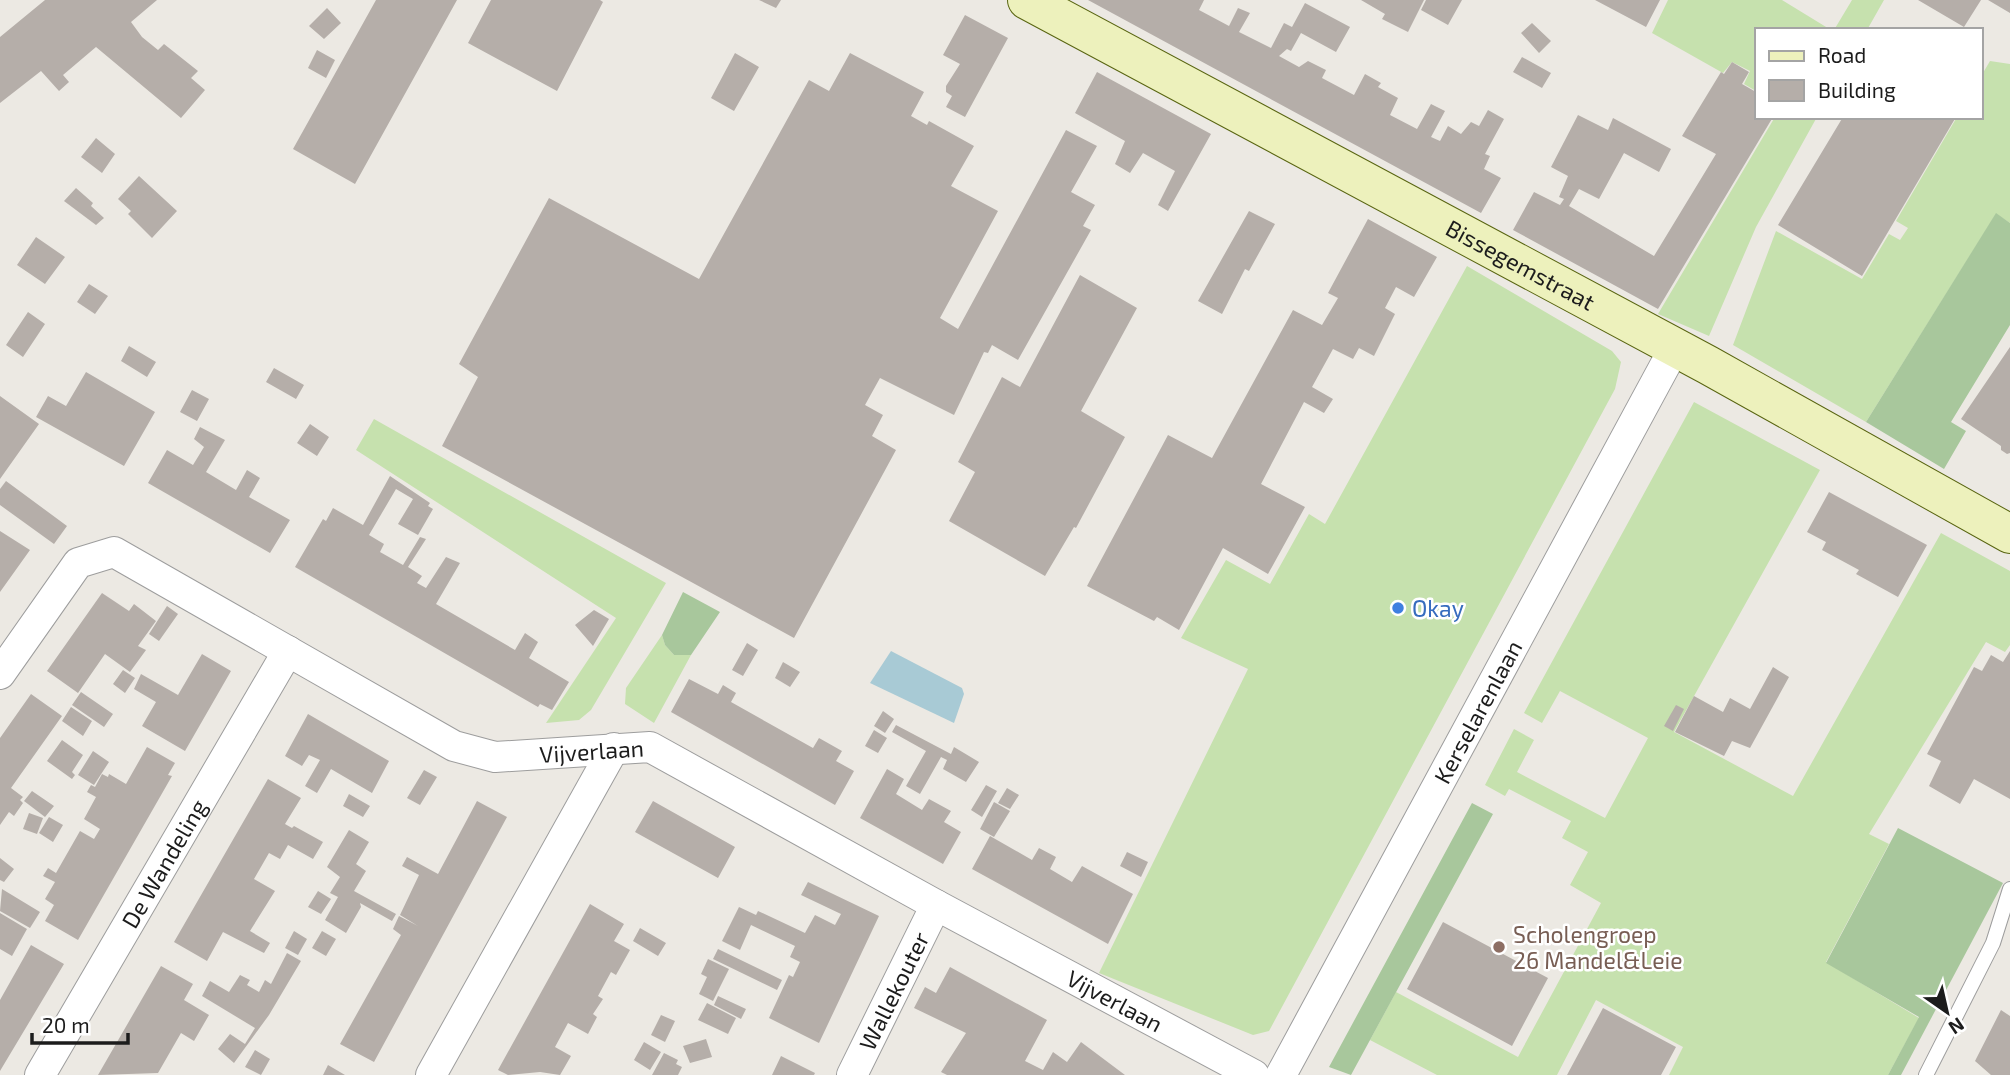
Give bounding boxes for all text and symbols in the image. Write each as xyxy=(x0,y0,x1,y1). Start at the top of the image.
legend xyxy=(1755,28,1982,119)
text: Road xyxy=(1818,42,1866,67)
text: Building xyxy=(1818,77,1896,102)
street label: Bissegemstraat xyxy=(1441,213,1600,316)
place label: Okay xyxy=(1412,594,1464,622)
marker: Okay xyxy=(1390,600,1406,616)
street label: Kerselarenlaan xyxy=(1428,635,1528,788)
street label: Vijverlaan xyxy=(538,733,645,768)
street label: De Wandeling xyxy=(115,794,212,933)
place label: Scholengroep 26 Mandel&Leie xyxy=(1513,920,1683,974)
street label: Wallekouter xyxy=(853,927,935,1054)
marker: Scholengroep 26 Mandel&Leie xyxy=(1491,939,1507,955)
street label: Vijverlaan xyxy=(1062,964,1168,1038)
north arrow xyxy=(1912,977,1982,1047)
scale bar xyxy=(32,1002,128,1046)
text: 20 m xyxy=(42,1012,90,1037)
text: N xyxy=(1945,1013,1969,1040)

